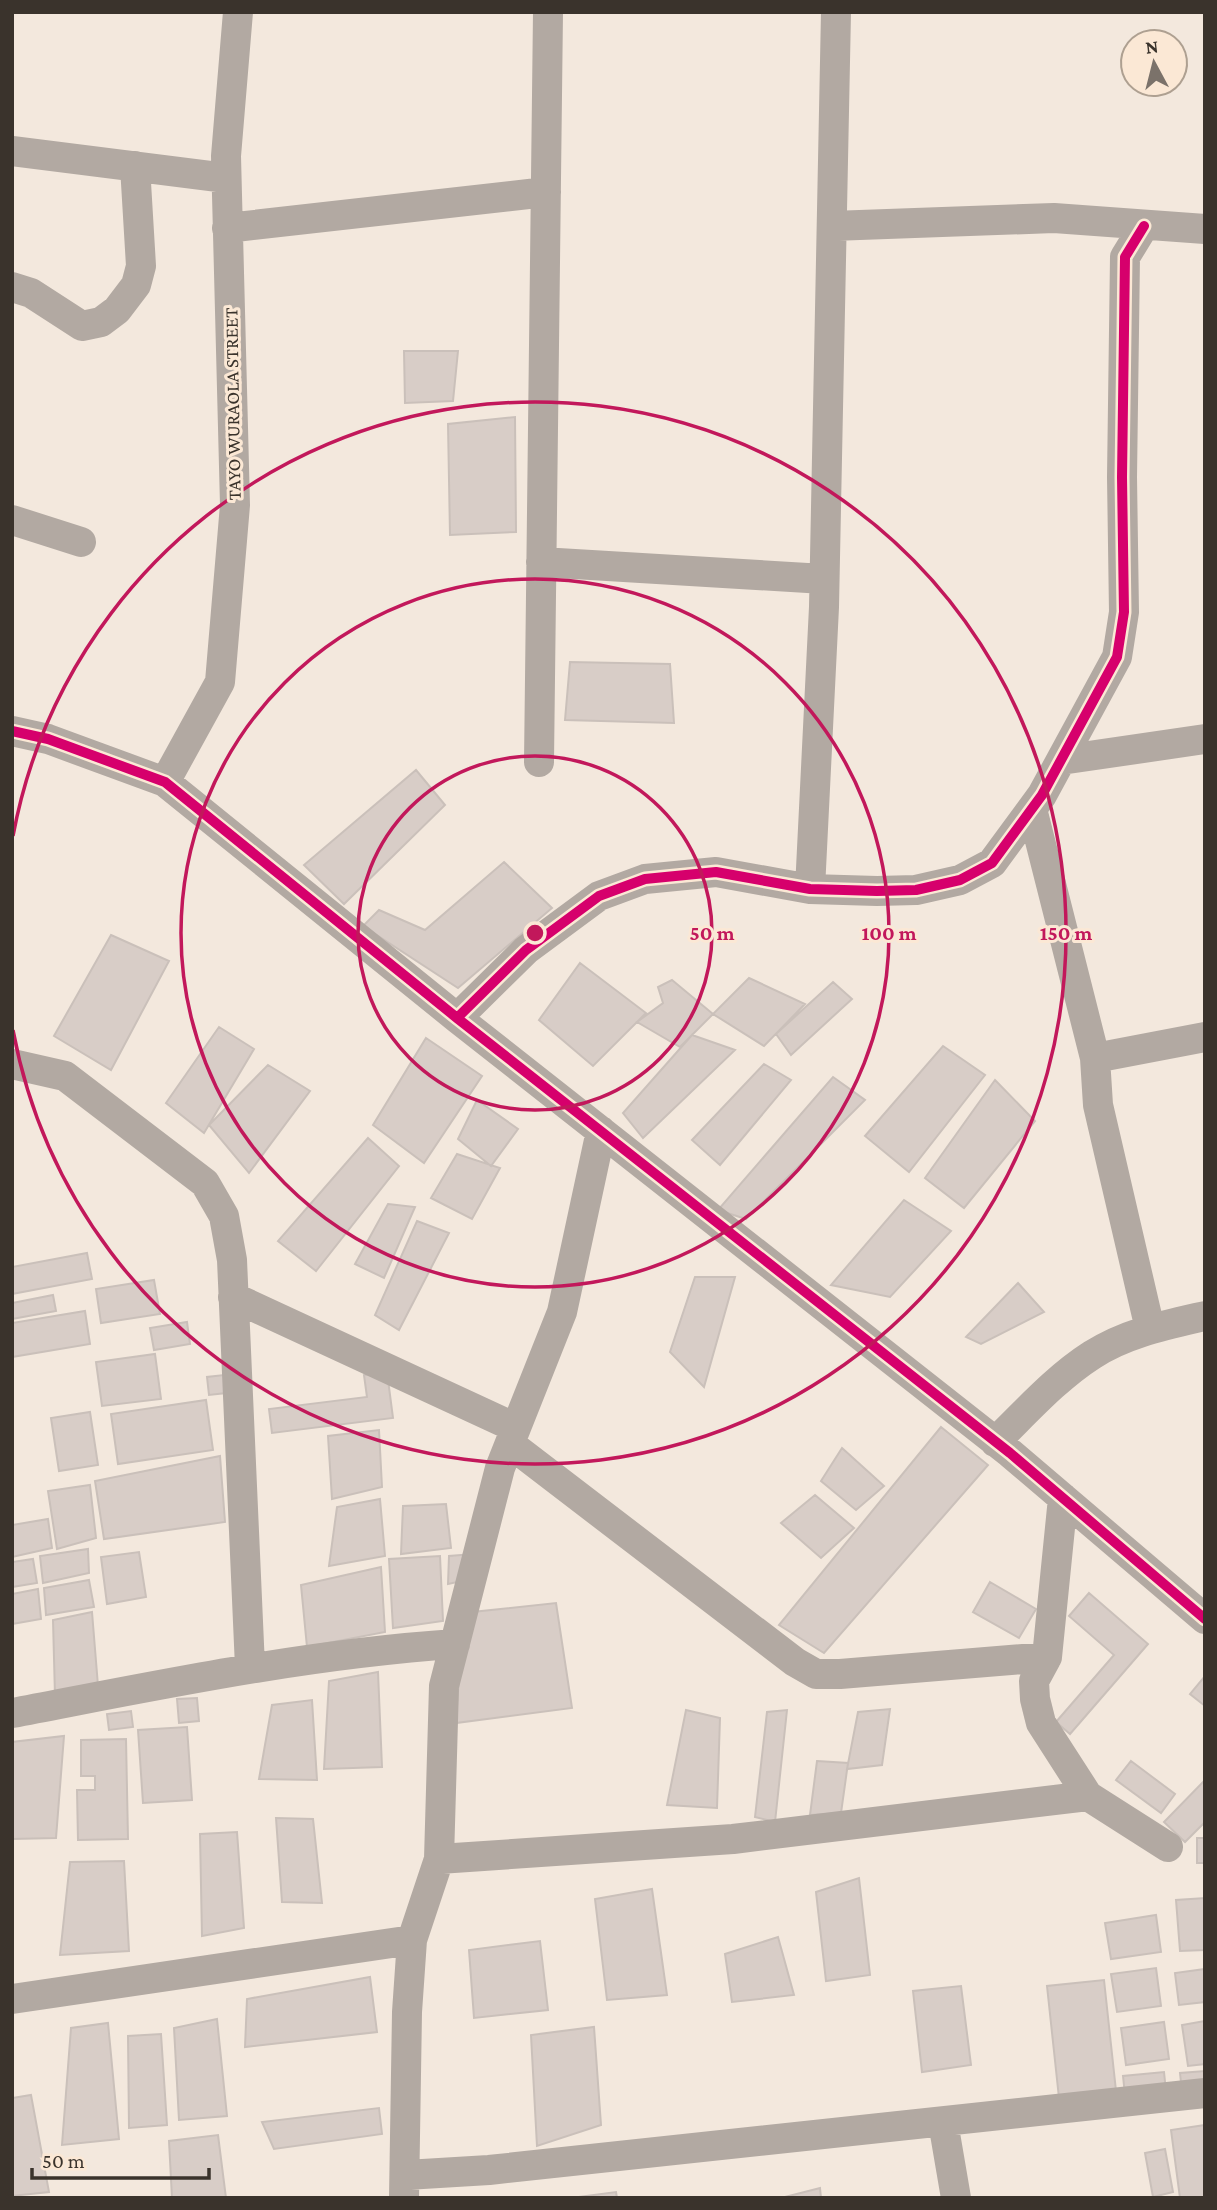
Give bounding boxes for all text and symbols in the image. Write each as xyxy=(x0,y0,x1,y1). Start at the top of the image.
north arrow xyxy=(1119,28,1189,98)
text: N xyxy=(1144,35,1160,58)
street label: TAYO WURAOLA STREET xyxy=(220,307,245,501)
centre of rings xyxy=(523,921,547,945)
text: 50 m xyxy=(690,921,735,945)
text: 100 m xyxy=(861,921,917,945)
text: 150 m xyxy=(1040,921,1093,945)
scale bar xyxy=(32,2136,208,2180)
text: 50 m xyxy=(42,2149,85,2173)

